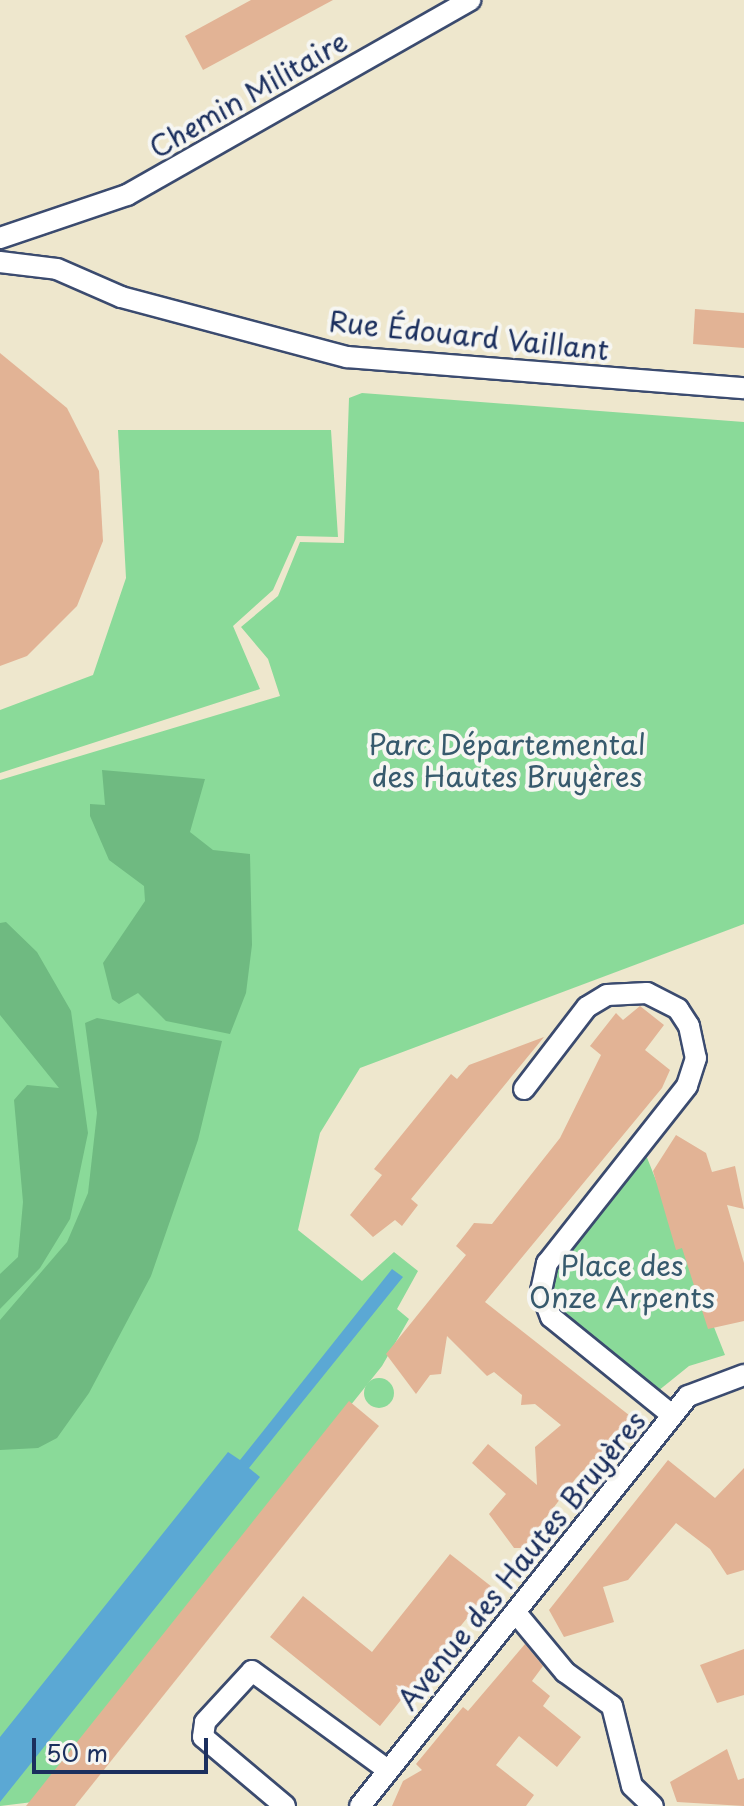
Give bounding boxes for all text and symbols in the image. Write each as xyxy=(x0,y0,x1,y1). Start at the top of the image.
street label: Chemin Militaire xyxy=(144,24,352,164)
street label: Rue Édouard Vaillant xyxy=(326,303,612,367)
park label: Parc Départemental des Hautes Bruyères xyxy=(369,727,645,793)
park label: Place des Onze Arpents xyxy=(530,1248,714,1314)
street label: Avenue des Hautes Bruyères xyxy=(389,1402,653,1718)
scale bar xyxy=(36,1722,212,1772)
text: 50 m xyxy=(46,1734,108,1770)

